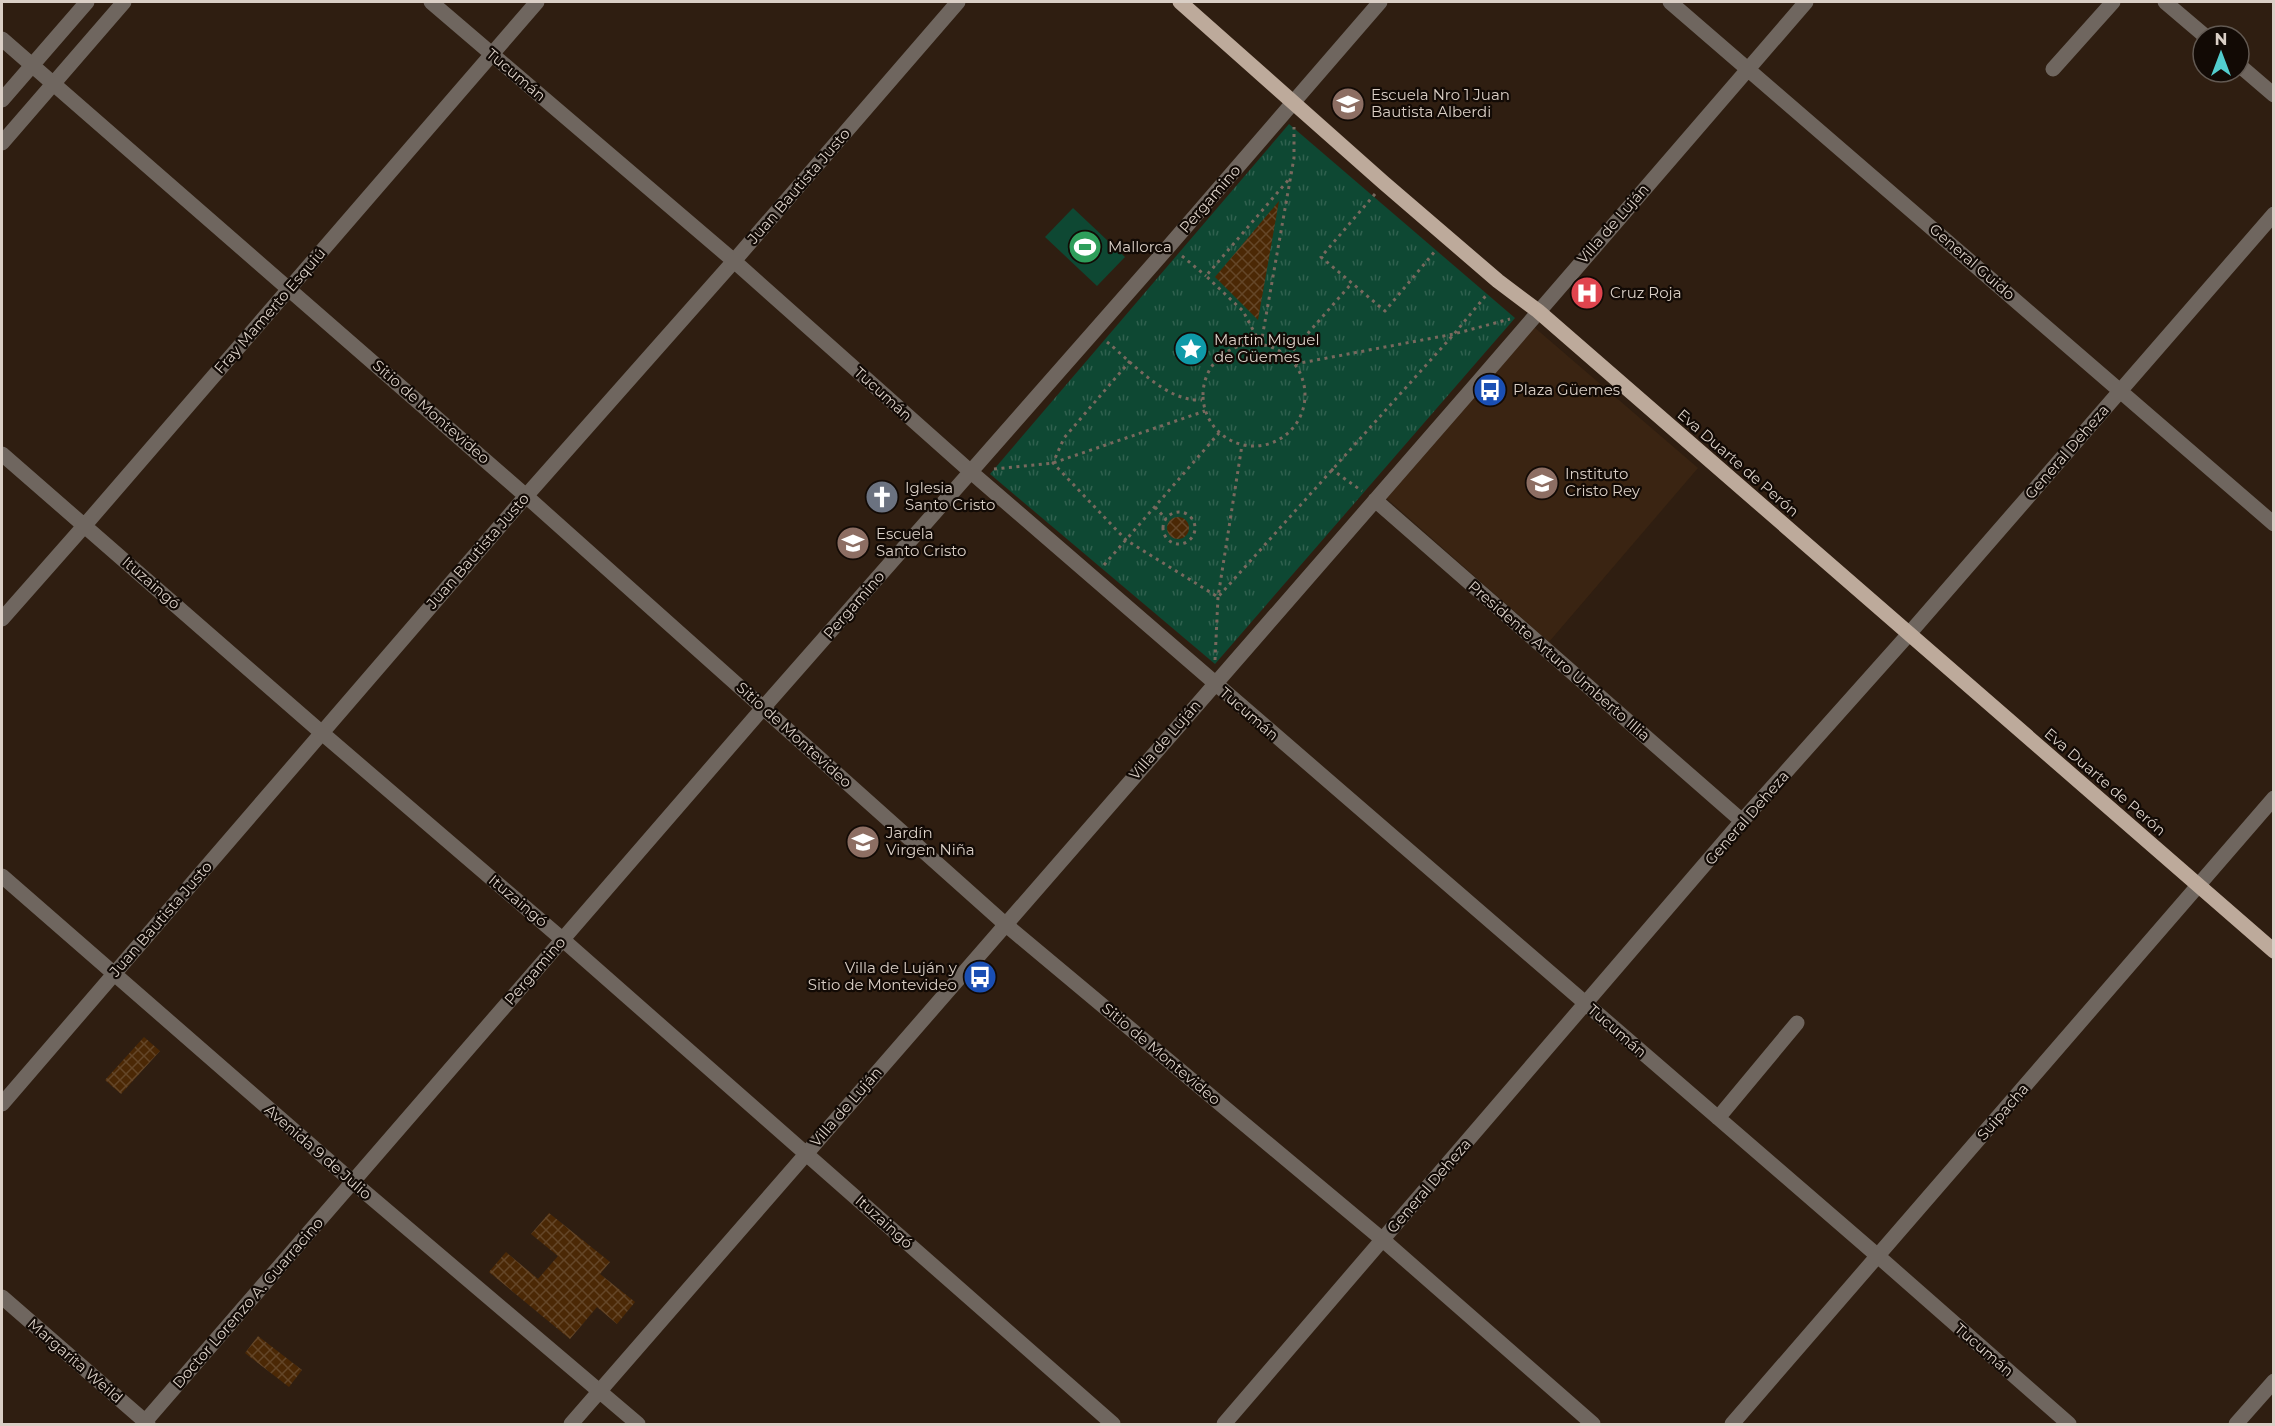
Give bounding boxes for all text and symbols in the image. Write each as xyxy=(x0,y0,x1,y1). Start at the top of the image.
north arrow xyxy=(2191,24,2251,84)
text: N xyxy=(2215,30,2227,49)
street label: Tucumán xyxy=(483,44,550,105)
place label: Escuela Nro 1 Juan Bautista Alberdi xyxy=(1371,85,1510,121)
school or university icon: Escuela Nro 1 Juan Bautista Alberdi xyxy=(1330,86,1366,122)
street label: Juan Bautista Justo xyxy=(743,124,854,248)
street label: Pergamino xyxy=(1175,161,1244,237)
street label: Villa de Luján xyxy=(1573,180,1653,268)
street label: General Guido xyxy=(1926,219,2019,304)
sports icon: Mallorca xyxy=(1067,229,1103,265)
place label: Mallorca xyxy=(1108,237,1172,256)
street label: Fray Mamerto Esquiú xyxy=(210,244,329,377)
hospital icon: Cruz Roja xyxy=(1569,275,1605,311)
place label: Cruz Roja xyxy=(1610,283,1682,302)
place label: Martin Miguel de Güemes xyxy=(1214,330,1319,366)
place icon: Martin Miguel de Güemes xyxy=(1173,331,1209,367)
street label: Sitio de Montevideo xyxy=(369,356,494,468)
street label: Tucumán xyxy=(850,363,916,425)
bus stop icon: Plaza Güemes xyxy=(1472,372,1508,408)
place label: Plaza Güemes xyxy=(1513,380,1620,399)
street label: General Deheza xyxy=(2020,400,2113,503)
street label: Eva Duarte de Perón xyxy=(1674,405,1803,521)
place label: Instituto Cristo Rey xyxy=(1565,464,1641,500)
school or university icon: Instituto Cristo Rey xyxy=(1524,465,1560,501)
place label: Iglesia Santo Cristo xyxy=(905,478,995,514)
church icon: Iglesia Santo Cristo xyxy=(864,479,900,515)
street label: Juan Bautista Justo xyxy=(422,489,533,613)
place label: Escuela Santo Cristo xyxy=(876,524,966,560)
school or university icon: Escuela Santo Cristo xyxy=(835,525,871,561)
street label: Ituzaingó xyxy=(118,552,184,613)
street label: Pergamino xyxy=(819,567,888,643)
street label: Presidente Arturo Umberto Illia xyxy=(1464,576,1654,745)
street label: Sitio de Montevideo xyxy=(733,678,856,792)
street label: Tucumán xyxy=(1216,683,1283,744)
street label: Villa de Luján xyxy=(1125,696,1205,784)
street label: Eva Duarte de Perón xyxy=(2041,724,2170,840)
street label: General Deheza xyxy=(1700,766,1793,869)
place label: Jardín Virgen Niña xyxy=(885,823,975,859)
school or university icon: Jardín Virgen Niña xyxy=(845,824,881,860)
street label: Juan Bautista Justo xyxy=(105,857,216,981)
street label: Ituzaingó xyxy=(485,870,552,931)
street label: Pergamino xyxy=(500,933,569,1009)
place label: Villa de Luján y Sitio de Montevideo xyxy=(808,958,958,994)
bus stop icon: Villa de Luján y Sitio de Montevideo xyxy=(962,959,998,995)
street label: Sitio de Montevideo xyxy=(1098,998,1225,1109)
street label: Tucumán xyxy=(1584,1000,1651,1061)
street label: Villa de Luján xyxy=(806,1063,886,1151)
street label: Suipacha xyxy=(1973,1079,2033,1144)
street label: Avenida 9 de Julio xyxy=(261,1100,376,1203)
street label: General Deheza xyxy=(1382,1134,1475,1237)
street label: Ituzaingó xyxy=(852,1191,917,1252)
street label: Doctor Lorenzo A. Guarracino xyxy=(168,1213,327,1392)
street label: Margarita Weild xyxy=(24,1314,127,1407)
street label: Tucumán xyxy=(1951,1319,2018,1380)

